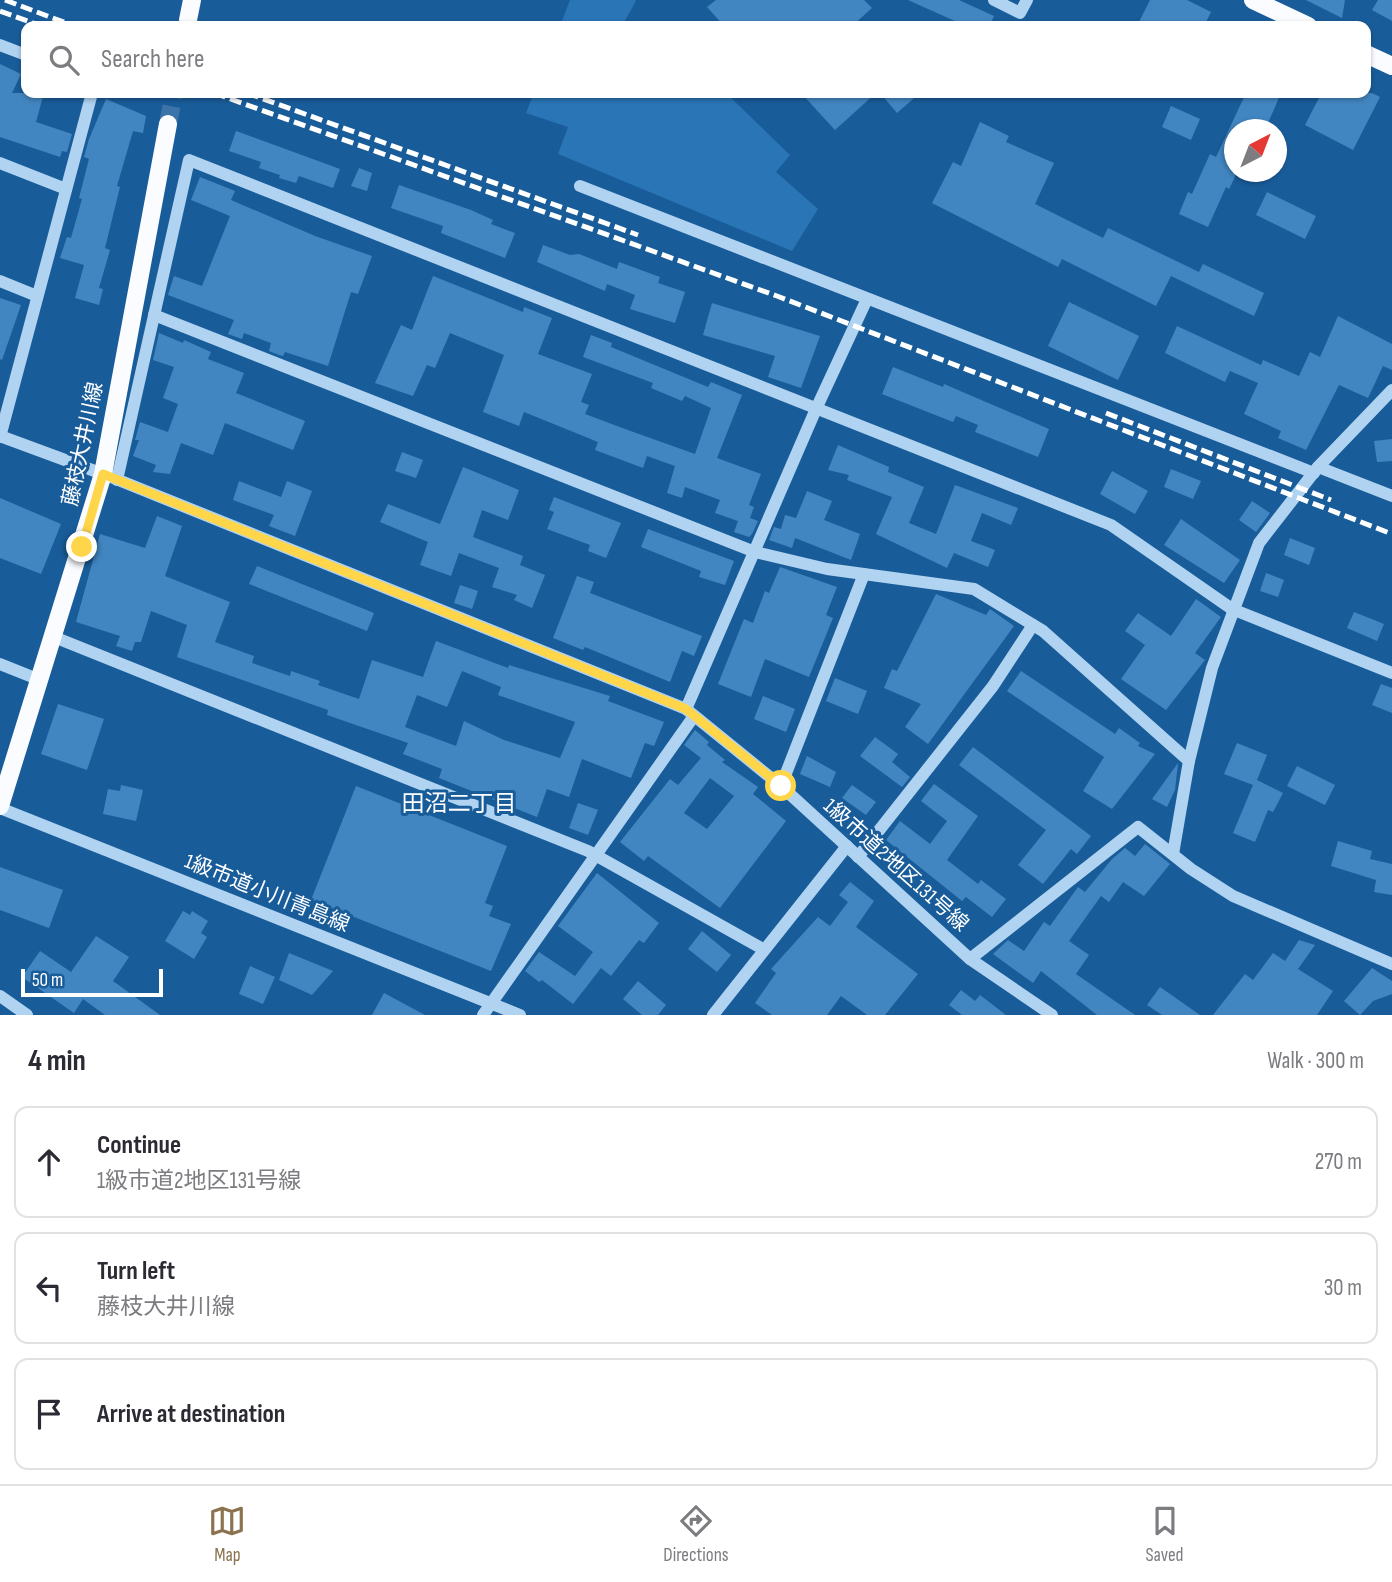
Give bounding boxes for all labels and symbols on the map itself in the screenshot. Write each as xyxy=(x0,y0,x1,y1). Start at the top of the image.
north arrow xyxy=(1224,119,1287,182)
street label: 藤枝大井川線 xyxy=(58,380,108,508)
route end xyxy=(66,531,97,562)
route start xyxy=(765,770,796,801)
district label: 田沼二丁目 xyxy=(402,790,517,818)
street label: 1級市道2地区131号線 xyxy=(818,793,974,937)
street label: 1級市道小川青島線 xyxy=(181,849,353,937)
scale bar xyxy=(21,966,163,998)

